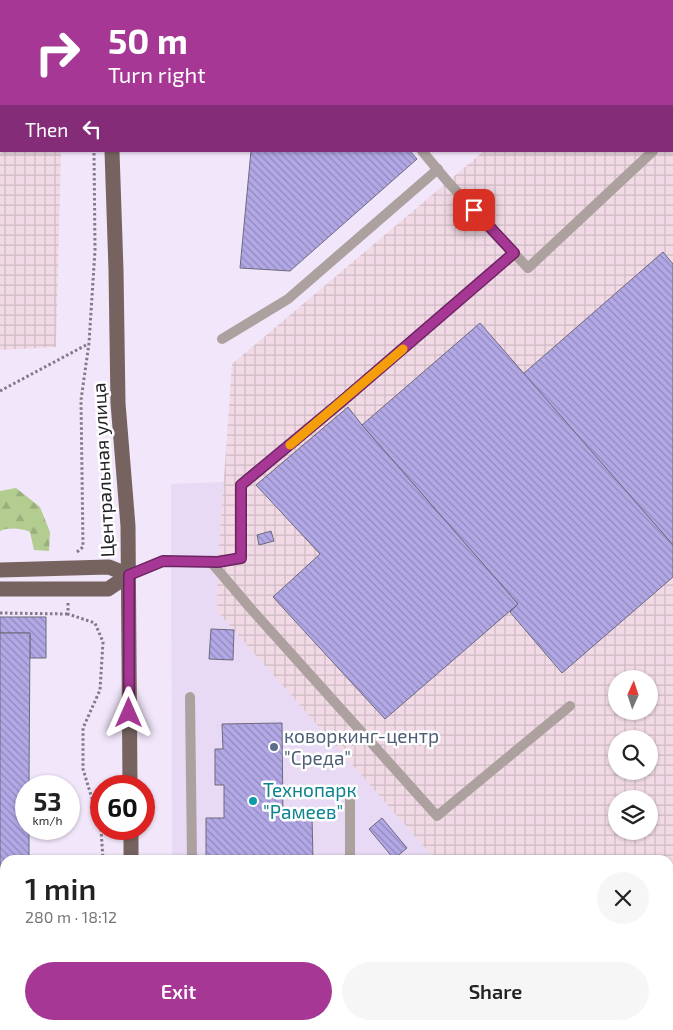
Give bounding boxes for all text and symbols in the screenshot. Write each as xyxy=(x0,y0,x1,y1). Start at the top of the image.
text: 50 m xyxy=(108,19,188,61)
icon: right xyxy=(25,20,90,85)
text: Turn right xyxy=(108,61,206,87)
icon: left xyxy=(78,115,106,143)
text: Then xyxy=(25,118,68,141)
pin xyxy=(453,189,495,231)
icon: arrive xyxy=(460,196,488,224)
street label: Центральная улица xyxy=(86,382,120,558)
north arrow xyxy=(608,670,658,720)
map controls xyxy=(608,670,658,840)
position arrow xyxy=(102,686,154,738)
place label: коворкинг-центр "Среда" xyxy=(284,724,439,769)
button: search xyxy=(608,730,658,780)
marker: коворкинг-центр "Среда" xyxy=(268,741,280,753)
speed limit sign: 60 xyxy=(90,775,155,840)
place label: Технопарк "Рамеев" xyxy=(263,778,357,823)
text: 53 xyxy=(34,786,61,816)
button: layers xyxy=(608,790,658,840)
marker: Технопарк "Рамеев" xyxy=(247,795,259,807)
text: km/h xyxy=(33,813,62,827)
text: 1 min xyxy=(25,870,96,906)
button: close xyxy=(597,872,649,924)
text: 280 m · 18:12 xyxy=(25,907,117,926)
button: Exit xyxy=(25,962,332,1020)
button: Share xyxy=(342,962,649,1020)

